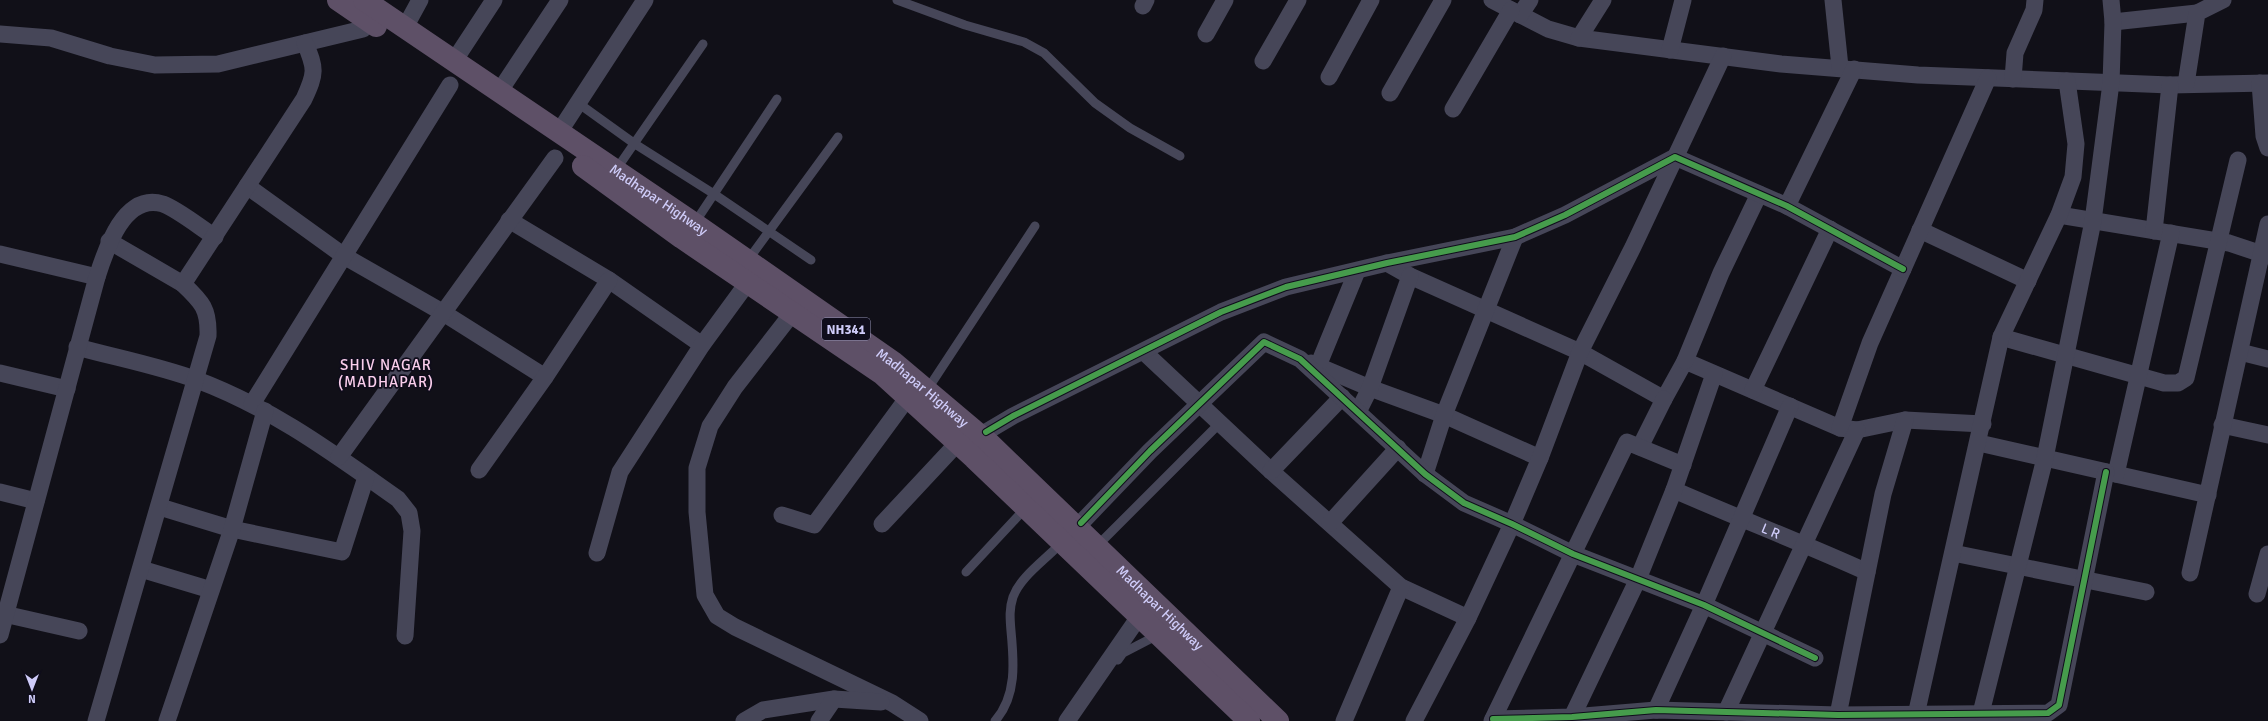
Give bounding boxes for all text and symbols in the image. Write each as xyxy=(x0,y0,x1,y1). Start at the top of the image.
street label: Madhapar Highway xyxy=(606,161,711,240)
road number: NH341 xyxy=(822,318,870,340)
street label: Madhapar Highway xyxy=(873,345,972,431)
district label: SHIV NAGAR (MADHAPAR) xyxy=(338,356,434,391)
street label: L R xyxy=(1759,520,1782,543)
street label: Madhapar Highway xyxy=(1112,562,1207,654)
north arrow xyxy=(12,669,52,709)
text: N xyxy=(28,692,36,705)

